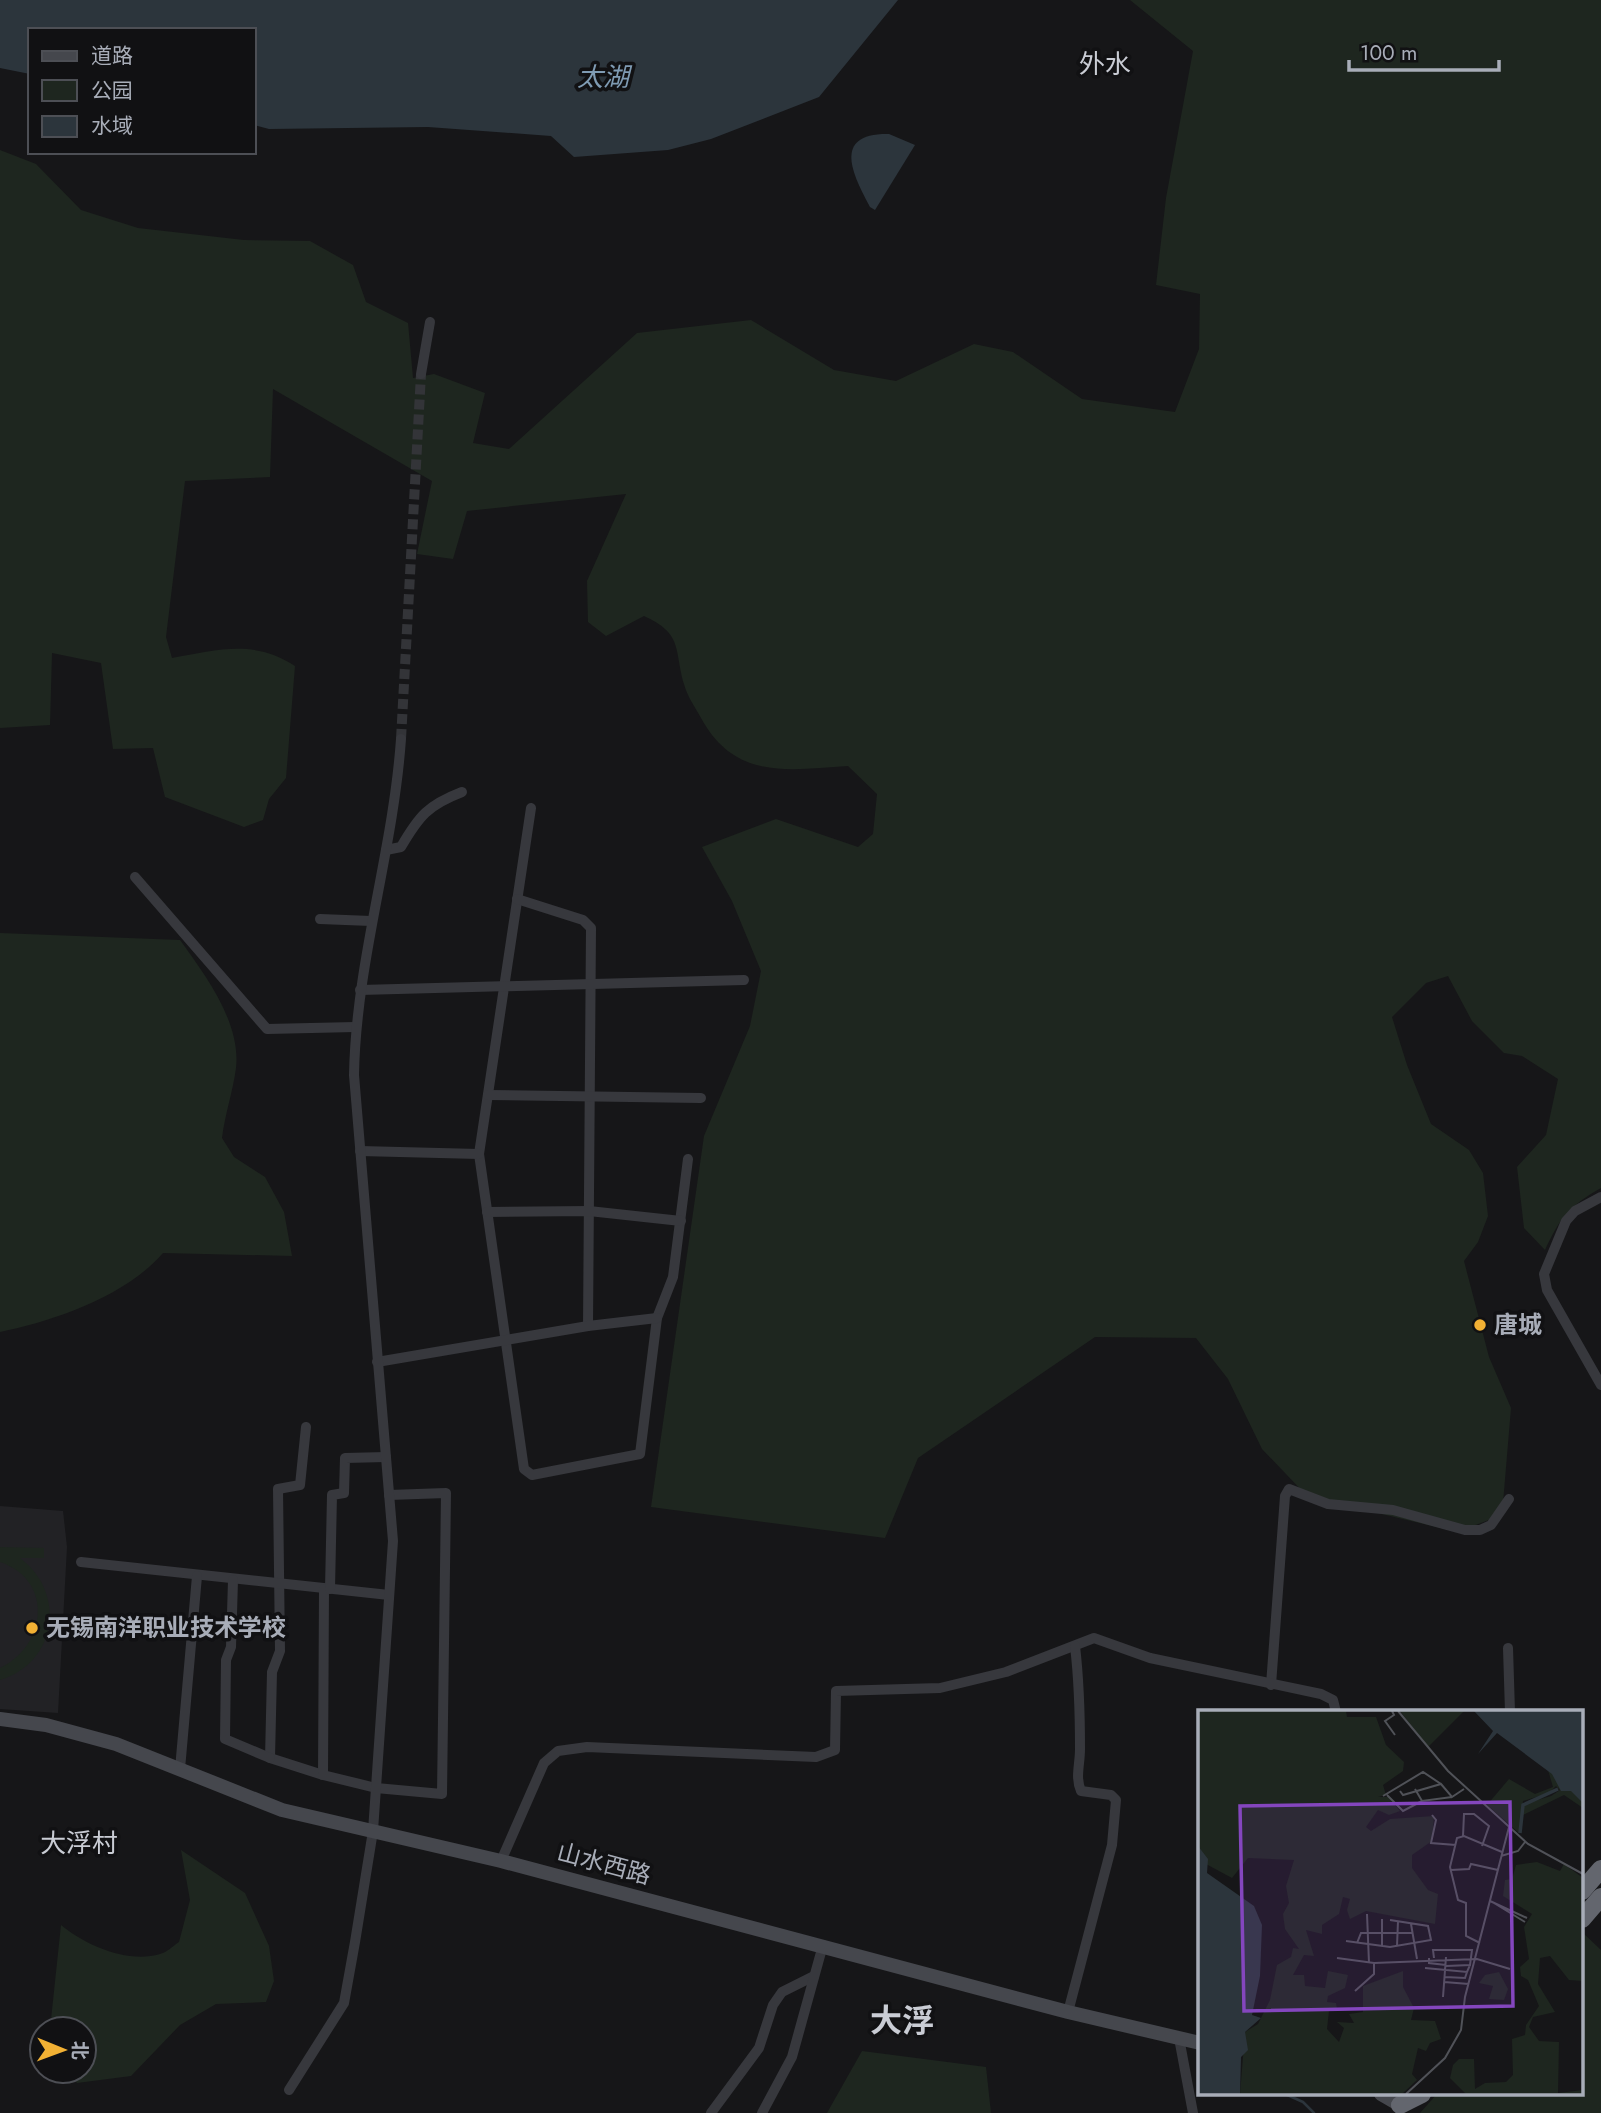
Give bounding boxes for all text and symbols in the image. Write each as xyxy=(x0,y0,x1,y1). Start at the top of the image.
legend xyxy=(28,28,256,154)
scale bar xyxy=(1349,28,1500,72)
text: 100 m xyxy=(1360,38,1417,68)
text: 道路 xyxy=(91,41,133,71)
district label: 外水 xyxy=(1079,45,1131,83)
water label: 太湖 xyxy=(577,58,633,96)
text: 公园 xyxy=(91,76,133,106)
text: 水域 xyxy=(91,111,133,141)
place label: 唐城 xyxy=(1494,1307,1542,1342)
marker: 唐城 xyxy=(1472,1317,1488,1333)
place label: 无锡南洋职业技术学校 xyxy=(46,1610,286,1645)
marker: 无锡南洋职业技术学校 xyxy=(24,1620,40,1636)
inset map xyxy=(1198,1710,1584,2096)
district label: 大浮村 xyxy=(40,1824,118,1862)
street label: 山水西路 xyxy=(553,1834,655,1893)
district label: 大浮 xyxy=(870,1998,934,2044)
north arrow xyxy=(28,2015,98,2085)
text: 北 xyxy=(66,2041,93,2060)

